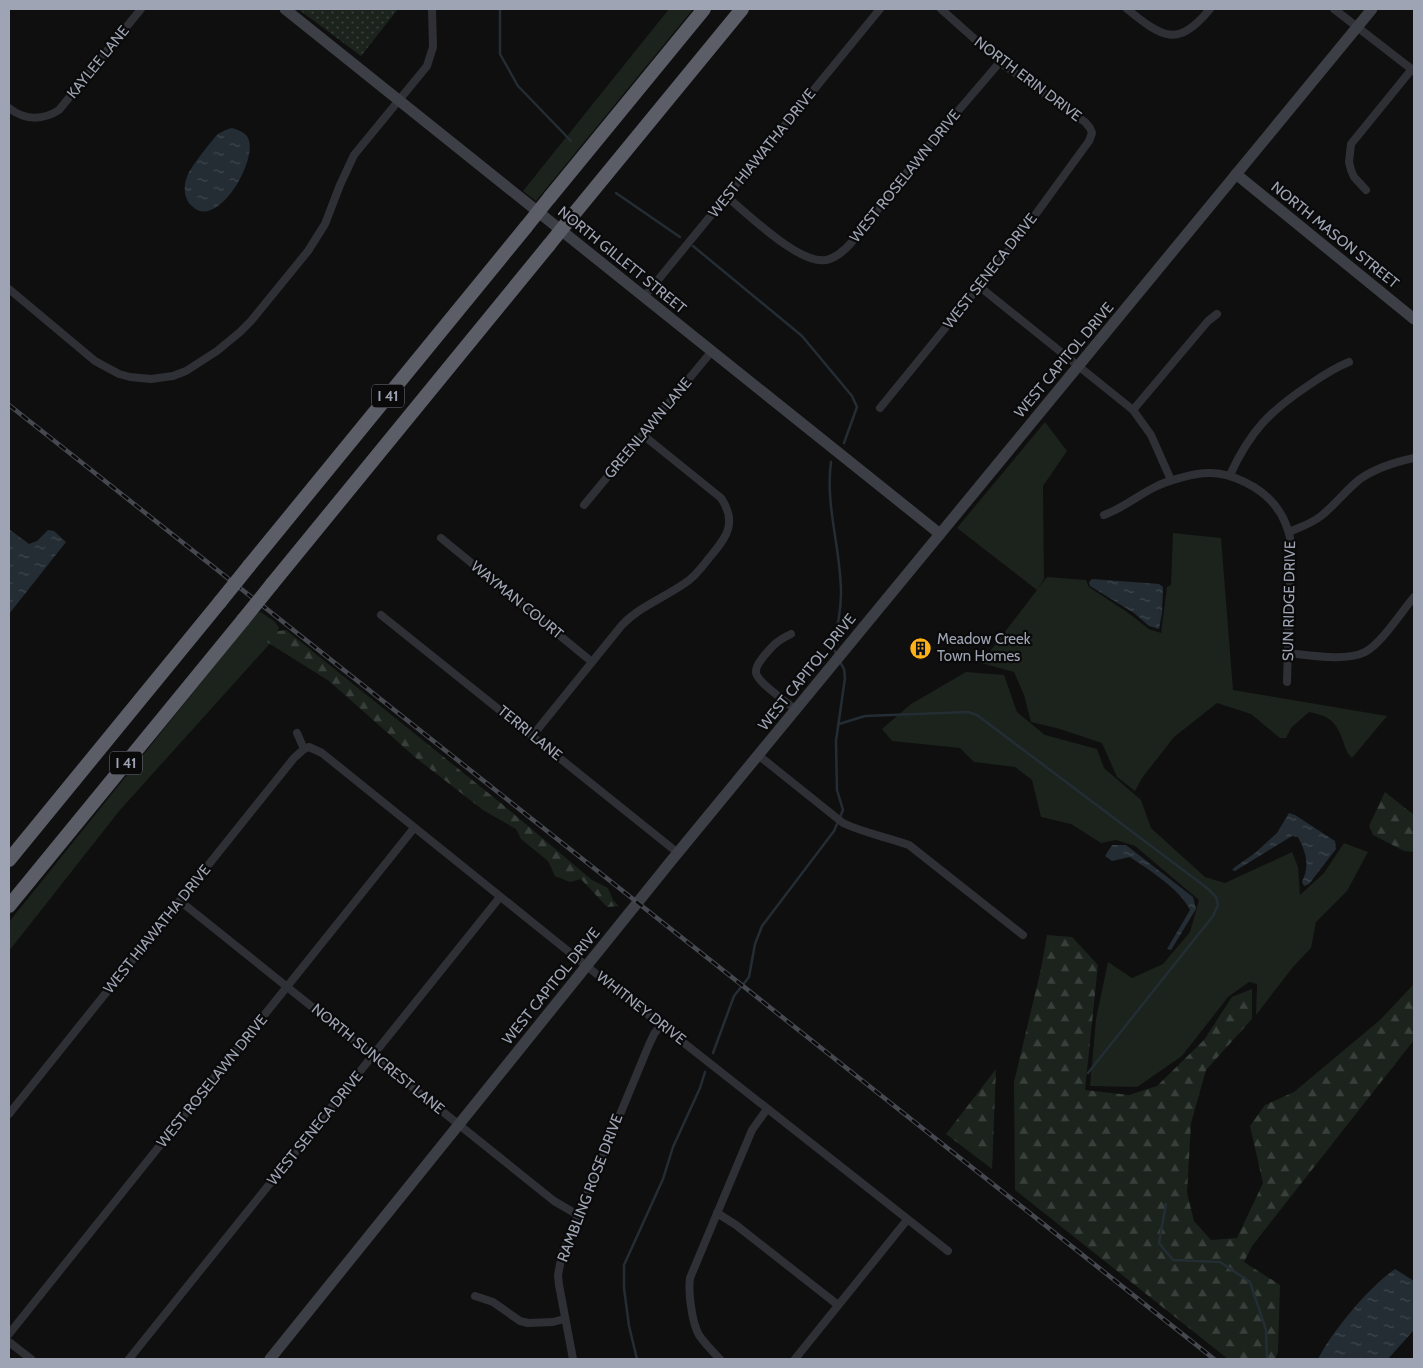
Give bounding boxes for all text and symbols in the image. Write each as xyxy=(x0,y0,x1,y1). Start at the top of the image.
street label: KAYLEE LANE xyxy=(63,22,133,102)
street label: NORTH ERIN DRIVE xyxy=(971,33,1085,125)
street label: WEST HIAWATHA DRIVE xyxy=(705,85,819,221)
street label: WEST ROSELAWN DRIVE xyxy=(846,106,964,246)
street label: NORTH MASON STREET xyxy=(1268,178,1402,292)
street label: NORTH GILLETT STREET xyxy=(554,203,690,317)
street label: WEST SENECA DRIVE xyxy=(939,210,1041,332)
street label: WEST CAPITOL DRIVE xyxy=(1011,299,1117,421)
street label: GREENLAWN LANE xyxy=(601,374,695,482)
road number: I 41 xyxy=(372,384,404,408)
street label: SUN RIDGE DRIVE xyxy=(1279,541,1299,661)
street label: WAYMAN COURT xyxy=(467,557,567,643)
street label: WEST CAPITOL DRIVE xyxy=(754,610,860,734)
place label: Meadow Creek Town Homes xyxy=(937,630,1031,665)
building icon: Meadow Creek Town Homes xyxy=(909,636,933,660)
street label: TERRI LANE xyxy=(494,702,566,764)
road number: I 41 xyxy=(110,751,142,774)
street label: WEST HIAWATHA DRIVE xyxy=(100,861,214,997)
street label: WEST CAPITOL DRIVE xyxy=(498,924,604,1048)
street label: WHITNEY DRIVE xyxy=(593,967,689,1049)
street label: NORTH SUNCREST LANE xyxy=(308,1000,448,1118)
street label: WEST ROSELAWN DRIVE xyxy=(153,1011,271,1151)
street label: WEST SENECA DRIVE xyxy=(263,1067,367,1189)
street label: RAMBLING ROSE DRIVE xyxy=(553,1111,627,1265)

